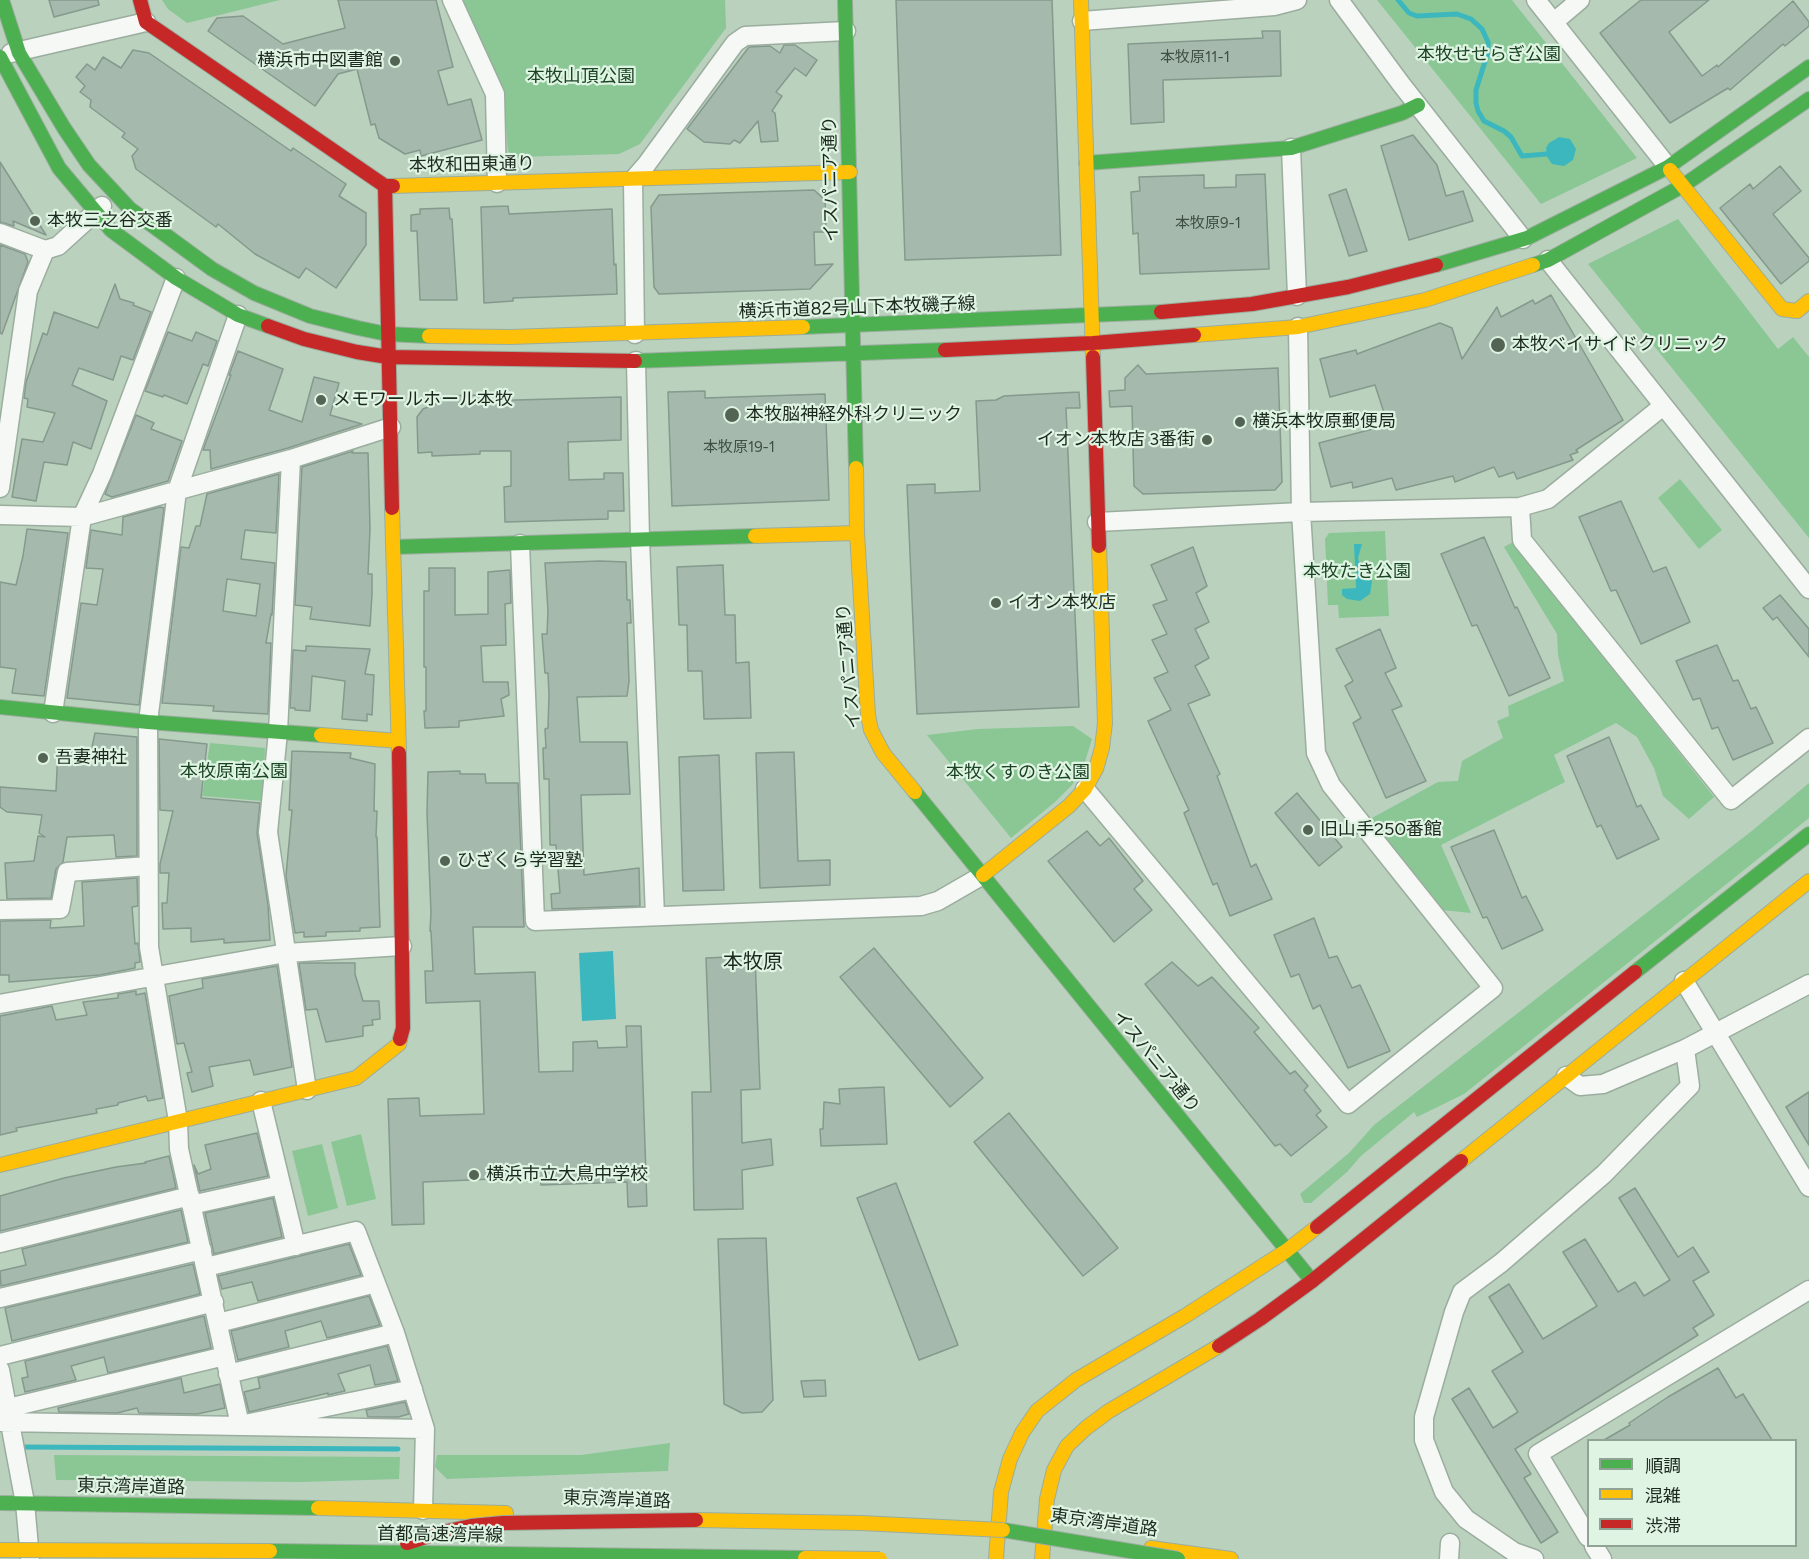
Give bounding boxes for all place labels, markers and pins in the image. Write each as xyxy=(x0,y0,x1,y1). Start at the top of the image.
place label: 横浜市中図書館 xyxy=(257,50,383,72)
marker: 横浜市中図書館 xyxy=(388,54,402,68)
place label: 本牧三之谷交番 xyxy=(47,210,173,232)
marker: 本牧三之谷交番 xyxy=(28,214,42,228)
place label: 本牧ベイサイドクリニック xyxy=(1512,334,1728,356)
marker: 本牧ベイサイドクリニック xyxy=(1489,336,1507,354)
place label: メモワールホール本牧 xyxy=(333,389,513,411)
marker: メモワールホール本牧 xyxy=(314,393,328,407)
place label: 本牧脳神経外科クリニック xyxy=(746,404,962,426)
marker: 本牧脳神経外科クリニック xyxy=(723,406,741,424)
place label: 横浜本牧原郵便局 xyxy=(1252,411,1396,433)
marker: 横浜本牧原郵便局 xyxy=(1233,415,1247,429)
place label: イオン本牧店 3番街 xyxy=(1037,429,1195,451)
marker: イオン本牧店 3番街 xyxy=(1200,433,1214,447)
place label: イオン本牧店 xyxy=(1008,592,1116,614)
marker: イオン本牧店 xyxy=(989,596,1003,610)
place label: 吾妻神社 xyxy=(55,747,127,769)
marker: 吾妻神社 xyxy=(36,751,50,765)
place label: 旧山手250番館 xyxy=(1320,819,1442,841)
marker: 旧山手250番館 xyxy=(1301,823,1315,837)
place label: ひざくら学習塾 xyxy=(457,850,583,872)
marker: ひざくら学習塾 xyxy=(438,854,452,868)
place label: 横浜市立大鳥中学校 xyxy=(486,1164,648,1186)
marker: 横浜市立大鳥中学校 xyxy=(467,1168,481,1182)

